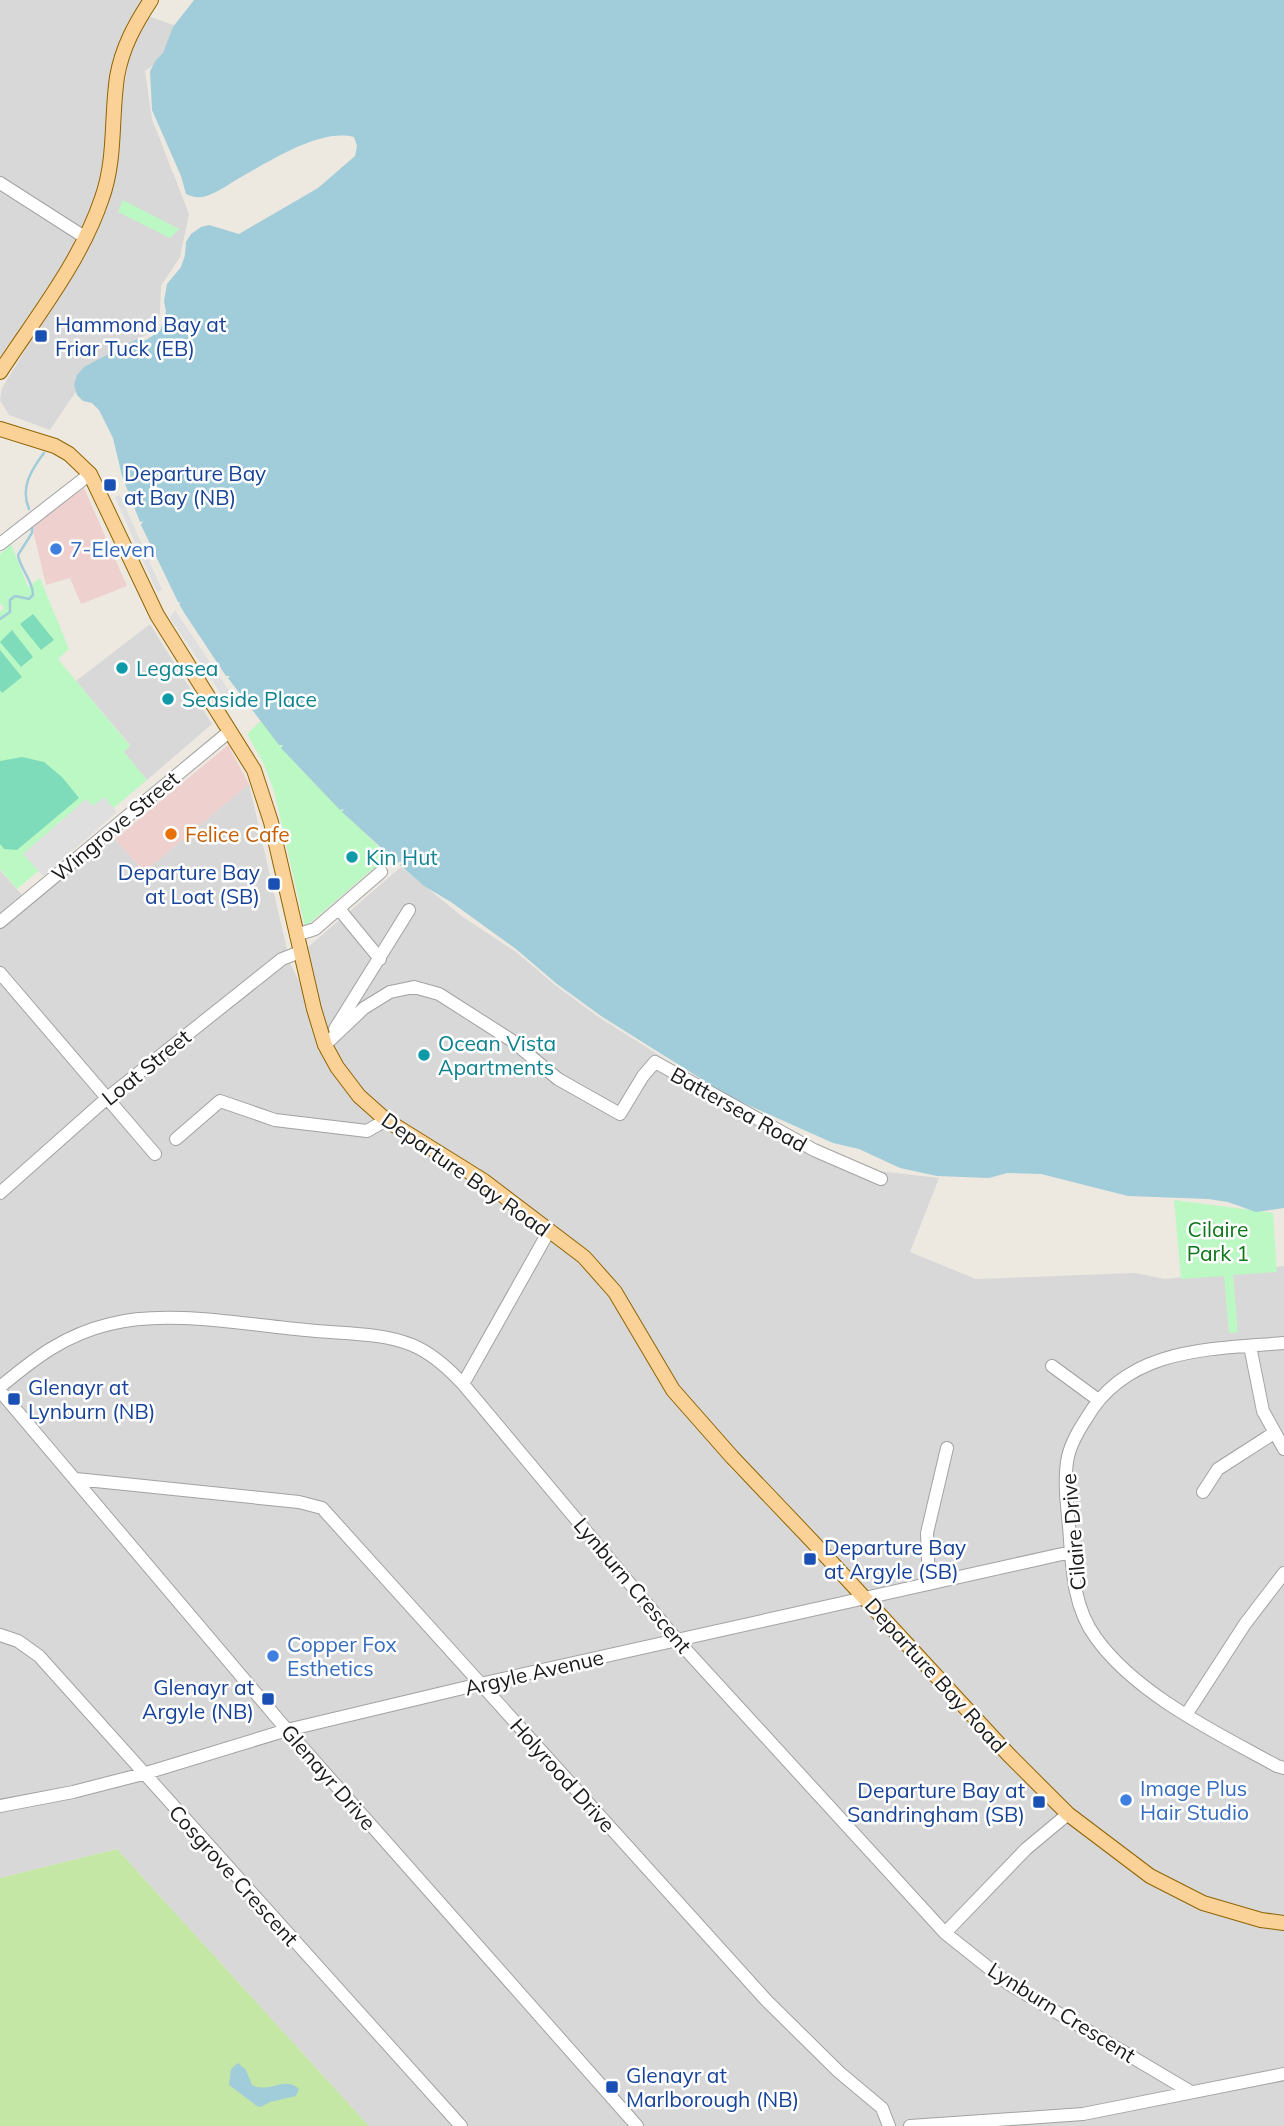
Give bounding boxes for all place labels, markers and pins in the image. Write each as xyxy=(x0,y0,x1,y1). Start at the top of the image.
place label: Hammond Bay at Friar Tuck (EB) xyxy=(55,311,226,361)
marker: Hammond Bay at Friar Tuck (EB) xyxy=(33,328,49,344)
place label: Departure Bay at Bay (NB) xyxy=(124,460,266,510)
marker: Departure Bay at Bay (NB) xyxy=(102,477,118,493)
place label: 7-Eleven xyxy=(70,536,155,562)
marker: 7-Eleven xyxy=(48,541,64,557)
place label: Legasea xyxy=(136,655,218,681)
marker: Legasea xyxy=(114,660,130,676)
place label: Seaside Place xyxy=(182,686,317,712)
marker: Seaside Place xyxy=(160,691,176,707)
place label: Felice Cafe xyxy=(185,821,290,847)
marker: Felice Cafe xyxy=(163,826,179,842)
place label: Kin Hut xyxy=(366,844,438,870)
marker: Kin Hut xyxy=(344,849,360,865)
place label: Departure Bay at Loat (SB) xyxy=(118,859,260,909)
marker: Departure Bay at Loat (SB) xyxy=(266,876,282,892)
place label: Ocean Vista Apartments xyxy=(438,1030,556,1080)
marker: Ocean Vista Apartments xyxy=(416,1047,432,1063)
place label: Glenayr at Lynburn (NB) xyxy=(28,1374,155,1424)
marker: Glenayr at Lynburn (NB) xyxy=(6,1391,22,1407)
place label: Departure Bay at Argyle (SB) xyxy=(824,1534,966,1584)
marker: Departure Bay at Argyle (SB) xyxy=(802,1551,818,1567)
place label: Copper Fox Esthetics xyxy=(287,1631,397,1681)
marker: Copper Fox Esthetics xyxy=(265,1648,281,1664)
place label: Glenayr at Argyle (NB) xyxy=(142,1674,254,1724)
marker: Glenayr at Argyle (NB) xyxy=(260,1691,276,1707)
place label: Image Plus Hair Studio xyxy=(1140,1775,1249,1825)
place label: Departure Bay at Sandringham (SB) xyxy=(847,1777,1025,1827)
marker: Image Plus Hair Studio xyxy=(1118,1792,1134,1808)
marker: Departure Bay at Sandringham (SB) xyxy=(1031,1794,1047,1810)
place label: Glenayr at Marlborough (NB) xyxy=(626,2062,799,2112)
marker: Glenayr at Marlborough (NB) xyxy=(604,2079,620,2095)

